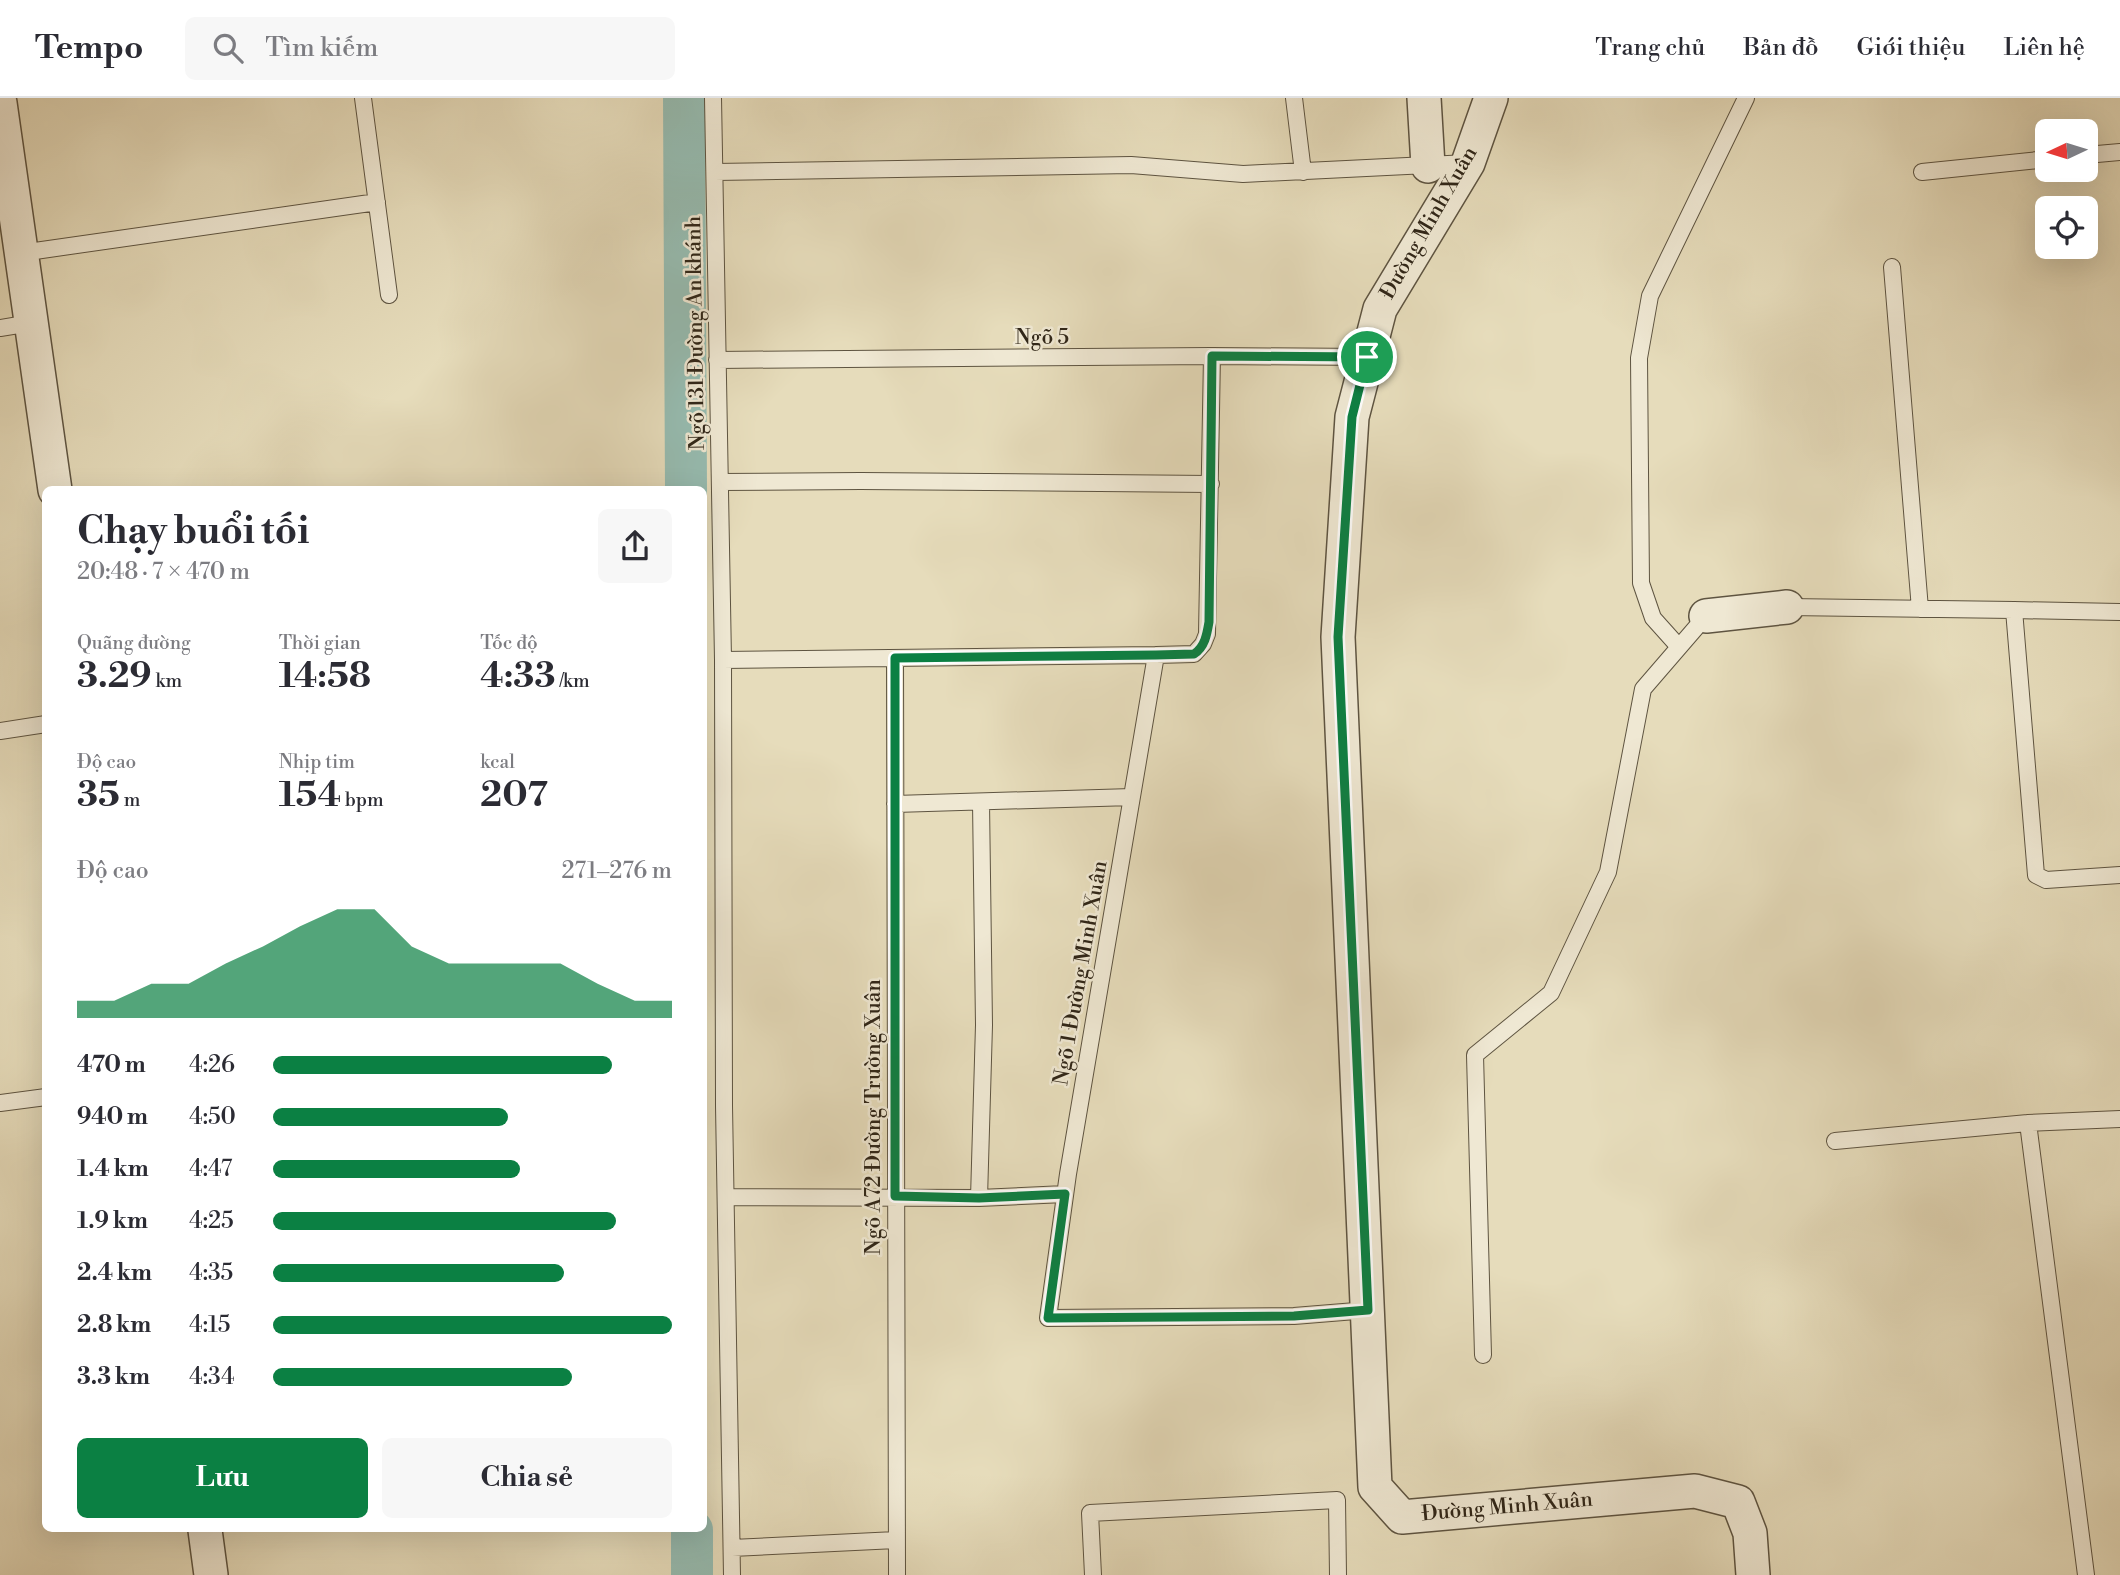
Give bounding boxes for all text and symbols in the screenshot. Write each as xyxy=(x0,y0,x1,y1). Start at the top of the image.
search box xyxy=(185,17,675,80)
text: Tempo xyxy=(35,28,143,69)
icon: search xyxy=(209,29,247,67)
text: Tìm kiếm xyxy=(265,32,378,64)
text: Trang chủ xyxy=(1595,33,1705,63)
text: Bản đồ xyxy=(1743,33,1819,63)
text: Giới thiệu xyxy=(1857,33,1965,63)
text: Liên hệ xyxy=(2003,33,2085,63)
north arrow xyxy=(2035,119,2098,182)
map controls xyxy=(2035,119,2098,259)
street label: Đường Minh Xuân xyxy=(1375,142,1483,304)
button: locate xyxy=(2035,196,2098,259)
street label: Ngõ 131 Đường An khánh xyxy=(681,215,711,450)
street label: Ngõ 5 xyxy=(1015,325,1069,351)
pin xyxy=(1337,327,1397,387)
icon: arrive xyxy=(1348,338,1386,376)
text: Chạy buổi tối xyxy=(77,508,309,555)
button: share xyxy=(598,509,672,583)
text: 20:48 · 7 × 470 m xyxy=(77,558,250,586)
text: Quãng đường xyxy=(77,631,191,655)
text: Thời gian xyxy=(279,631,361,655)
text: Tốc độ xyxy=(480,631,538,655)
text: 3.29 xyxy=(77,655,152,698)
text: 14:58 xyxy=(279,655,371,698)
text: 4:33 xyxy=(480,655,556,698)
text: km xyxy=(152,669,182,693)
text: /km xyxy=(556,669,590,693)
text: Độ cao xyxy=(77,750,136,774)
text: Nhịp tim xyxy=(279,750,355,774)
text: kcal xyxy=(480,750,515,774)
text: 35 xyxy=(77,774,120,817)
text: 154 xyxy=(279,774,341,817)
text: 207 xyxy=(480,774,548,817)
text: m xyxy=(120,788,140,812)
text: bpm xyxy=(341,788,384,812)
text: Độ cao xyxy=(77,857,149,885)
text: 271–276 m xyxy=(562,857,672,885)
street label: Ngõ 1 Đường Minh Xuân xyxy=(1048,858,1114,1087)
street label: Ngõ A72 Đường Trường Xuân xyxy=(861,979,887,1255)
text: 470 m xyxy=(77,1051,146,1079)
text: 4:26 xyxy=(189,1051,235,1079)
text: 940 m xyxy=(77,1103,148,1131)
text: 4:50 xyxy=(189,1103,236,1131)
text: 1.4 km xyxy=(77,1155,149,1183)
text: 4:47 xyxy=(189,1155,232,1183)
text: 1.9 km xyxy=(77,1207,148,1235)
text: 4:25 xyxy=(189,1207,234,1235)
text: 2.4 km xyxy=(77,1259,152,1287)
text: 4:35 xyxy=(189,1259,233,1287)
text: 2.8 km xyxy=(77,1311,151,1339)
text: 4:15 xyxy=(189,1311,230,1339)
text: 3.3 km xyxy=(77,1363,150,1391)
text: 4:34 xyxy=(189,1363,235,1391)
button: Lưu xyxy=(77,1438,368,1518)
button: Chia sẻ xyxy=(382,1438,672,1518)
street label: Đường Minh Xuân xyxy=(1420,1487,1594,1527)

